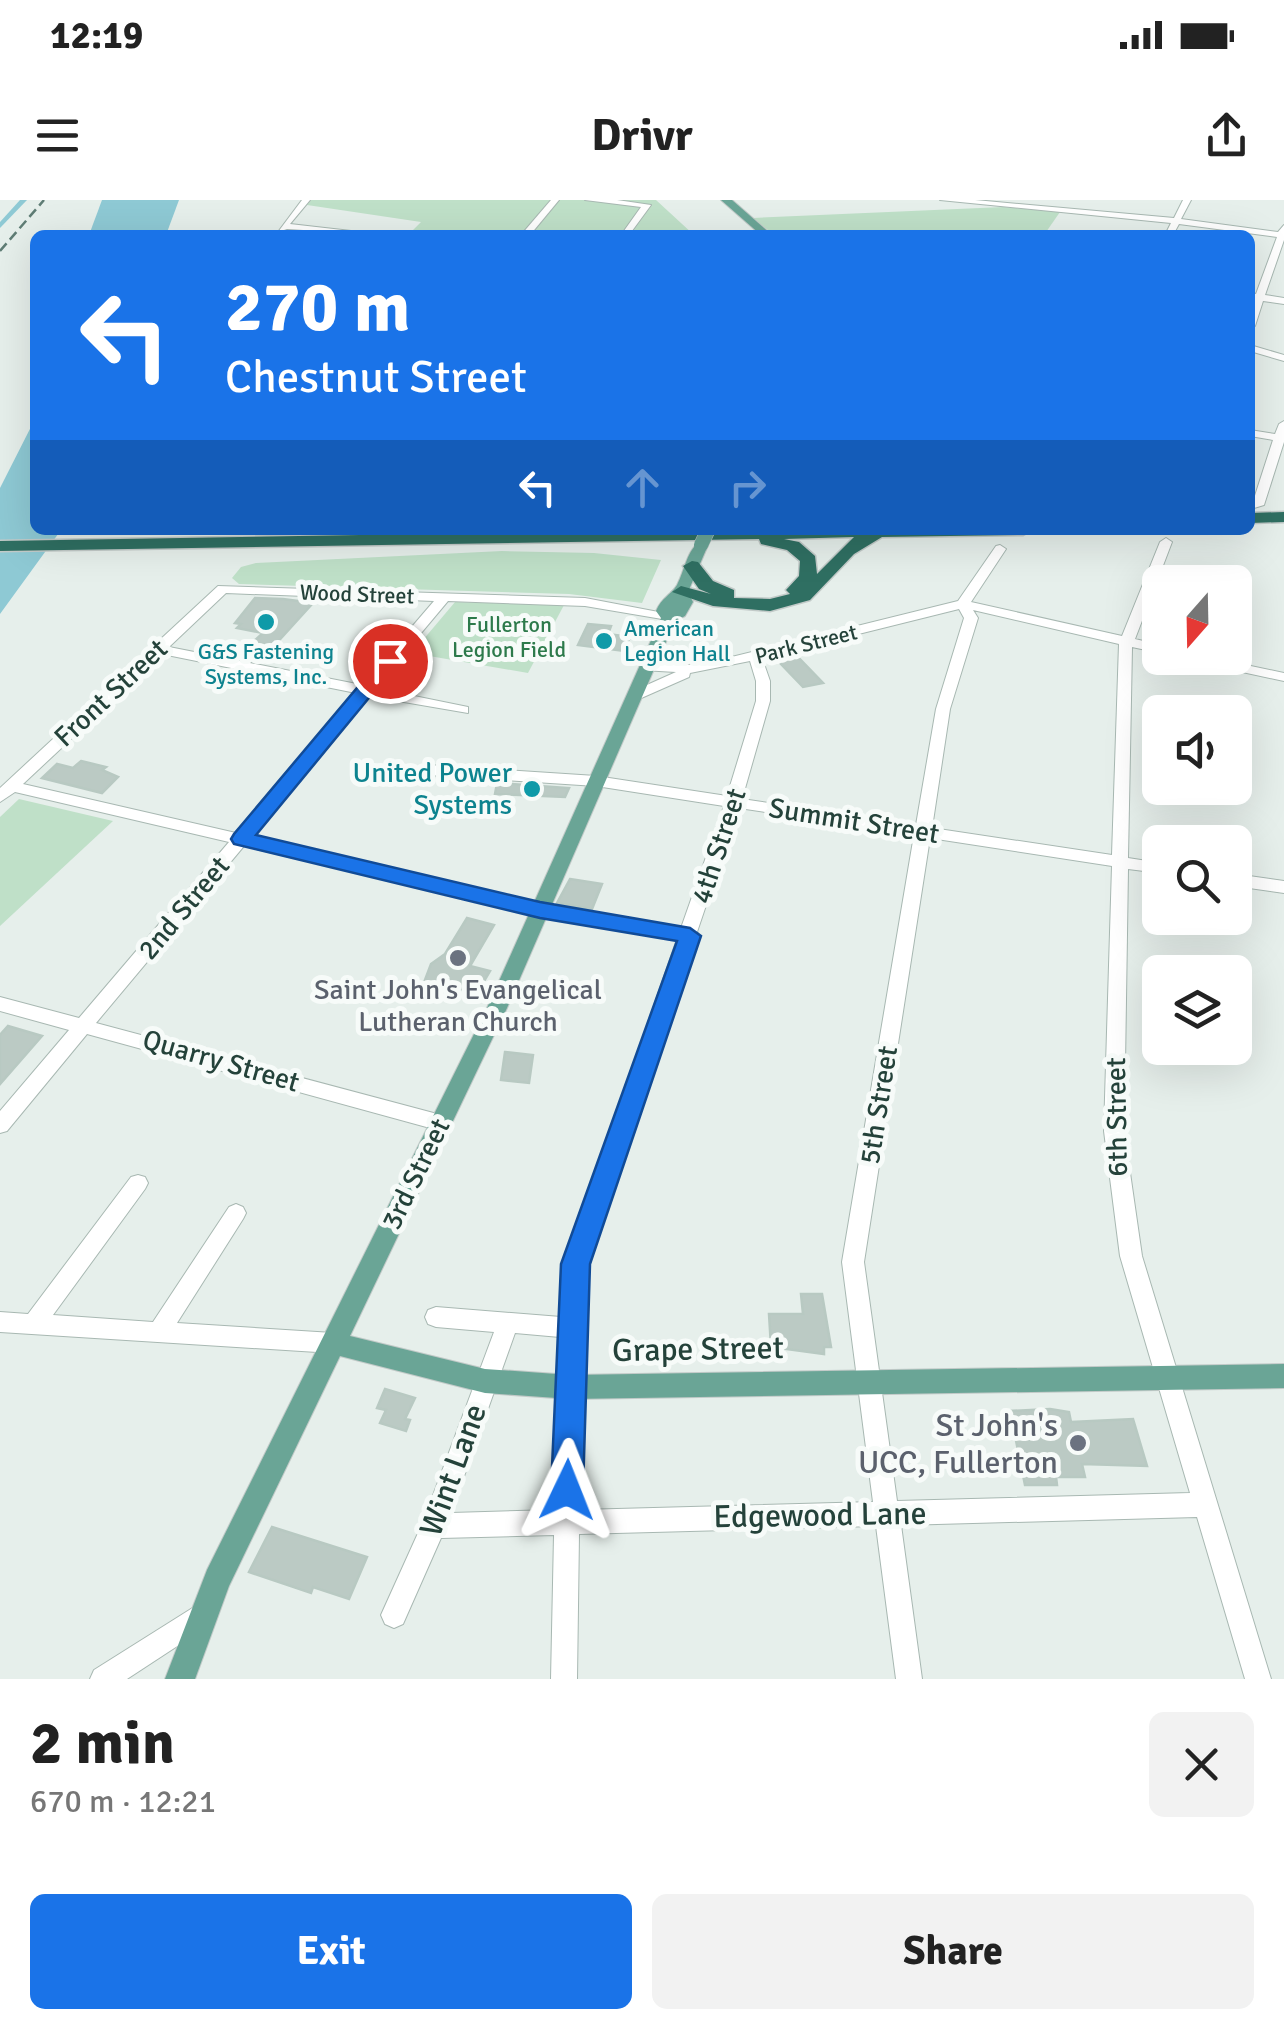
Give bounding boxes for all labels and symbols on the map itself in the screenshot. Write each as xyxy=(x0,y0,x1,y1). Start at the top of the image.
north arrow xyxy=(1142,565,1252,675)
street label: Wood Street xyxy=(299,579,415,610)
marker: G&S Fastening Systems, Inc. xyxy=(255,611,277,633)
park label: Fullerton Legion Field xyxy=(452,611,566,663)
place label: American Legion Hall xyxy=(624,615,730,667)
street label: Park Street xyxy=(752,618,860,670)
pin xyxy=(348,619,433,704)
marker: American Legion Hall xyxy=(593,630,615,652)
street label: Front Street xyxy=(47,632,175,754)
place label: G&S Fastening Systems, Inc. xyxy=(198,638,334,690)
place label: United Power Systems xyxy=(352,756,513,822)
marker: United Power Systems xyxy=(521,778,543,800)
street label: 4th Street xyxy=(684,784,754,908)
street label: Summit Street xyxy=(766,791,942,851)
street label: 2nd Street xyxy=(131,849,237,967)
marker: Saint John's Evangelical Lutheran Church xyxy=(447,947,469,969)
place label: Saint John's Evangelical Lutheran Church xyxy=(314,973,602,1039)
street label: Quarry Street xyxy=(139,1022,303,1100)
street label: 5th Street xyxy=(853,1043,905,1167)
street label: 6th Street xyxy=(1099,1057,1135,1177)
street label: 3rd Street xyxy=(375,1113,457,1235)
street label: Grape Street xyxy=(612,1328,784,1370)
street label: Wint Lane xyxy=(411,1399,495,1541)
place label: St John's UCC, Fullerton xyxy=(858,1406,1058,1482)
marker: St John's UCC, Fullerton xyxy=(1067,1432,1089,1454)
position arrow xyxy=(515,1438,619,1542)
street label: Edgewood Lane xyxy=(713,1494,927,1536)

